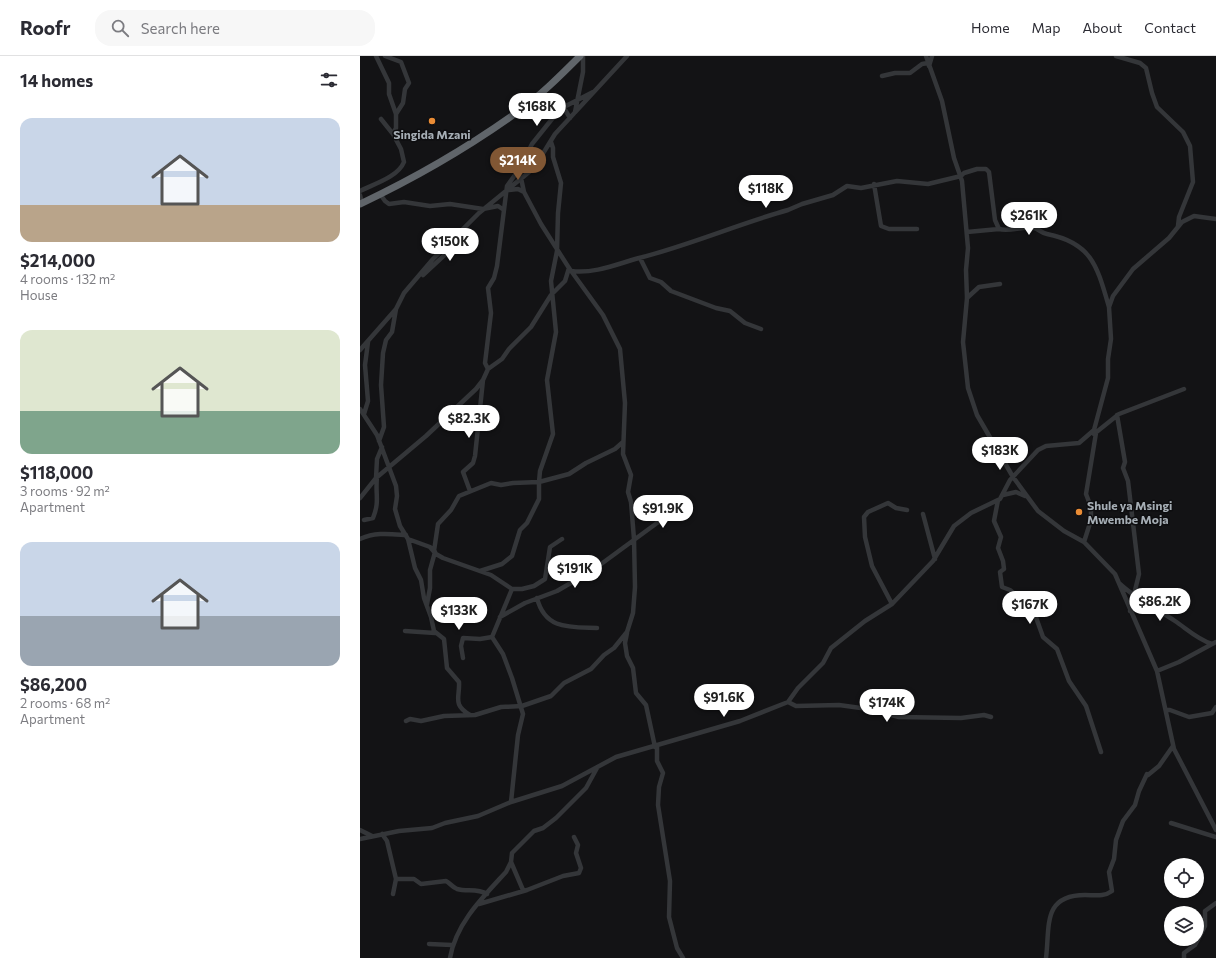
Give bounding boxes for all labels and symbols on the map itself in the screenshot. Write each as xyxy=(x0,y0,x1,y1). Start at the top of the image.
pin: $168K xyxy=(509,93,565,127)
marker: Singida Mzani xyxy=(427,116,437,126)
place label: Singida Mzani xyxy=(393,127,471,141)
pin: $214K xyxy=(490,147,546,181)
pin: $118K xyxy=(738,175,794,209)
pin: $261K xyxy=(1001,202,1057,236)
pin: $150K xyxy=(422,228,478,262)
pin: $82.3K xyxy=(436,405,502,439)
pin: $183K xyxy=(972,437,1028,471)
pin: $91.9K xyxy=(630,495,696,529)
place label: Shule ya Msingi Mwembe Moja xyxy=(1087,498,1172,526)
marker: Shule ya Msingi Mwembe Moja xyxy=(1074,507,1084,517)
pin: $191K xyxy=(547,555,603,589)
pin: $86.2K xyxy=(1127,588,1193,622)
pin: $167K xyxy=(1002,591,1058,625)
pin: $133K xyxy=(431,597,487,631)
pin: $91.6K xyxy=(691,684,757,718)
pin: $174K xyxy=(859,689,915,723)

